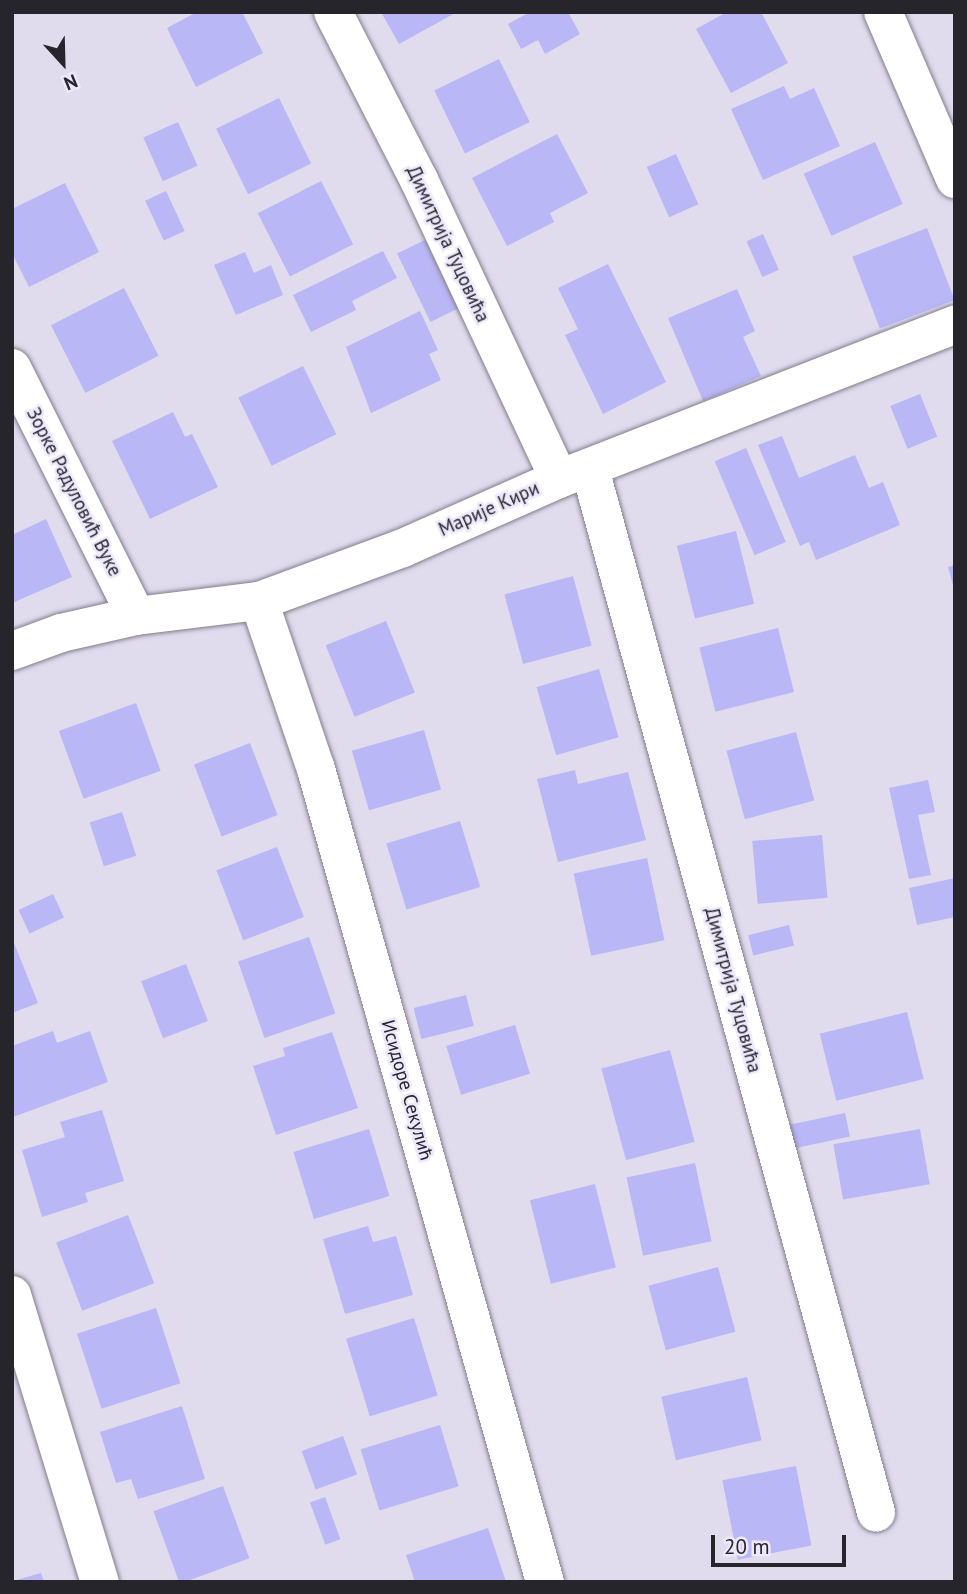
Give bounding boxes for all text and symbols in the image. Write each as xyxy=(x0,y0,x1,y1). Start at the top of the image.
north arrow xyxy=(28,28,98,98)
text: N xyxy=(61,69,81,96)
street label: Димитрија Туцовића xyxy=(402,162,494,326)
street label: Зорке Радуловић Вуке xyxy=(22,404,126,580)
street label: Марије Кири xyxy=(435,477,543,541)
street label: Димитрија Туцовића xyxy=(700,905,766,1075)
street label: Исидоре Секулић xyxy=(376,1017,438,1163)
scale bar xyxy=(715,1520,850,1564)
text: 20 m xyxy=(724,1533,770,1560)

